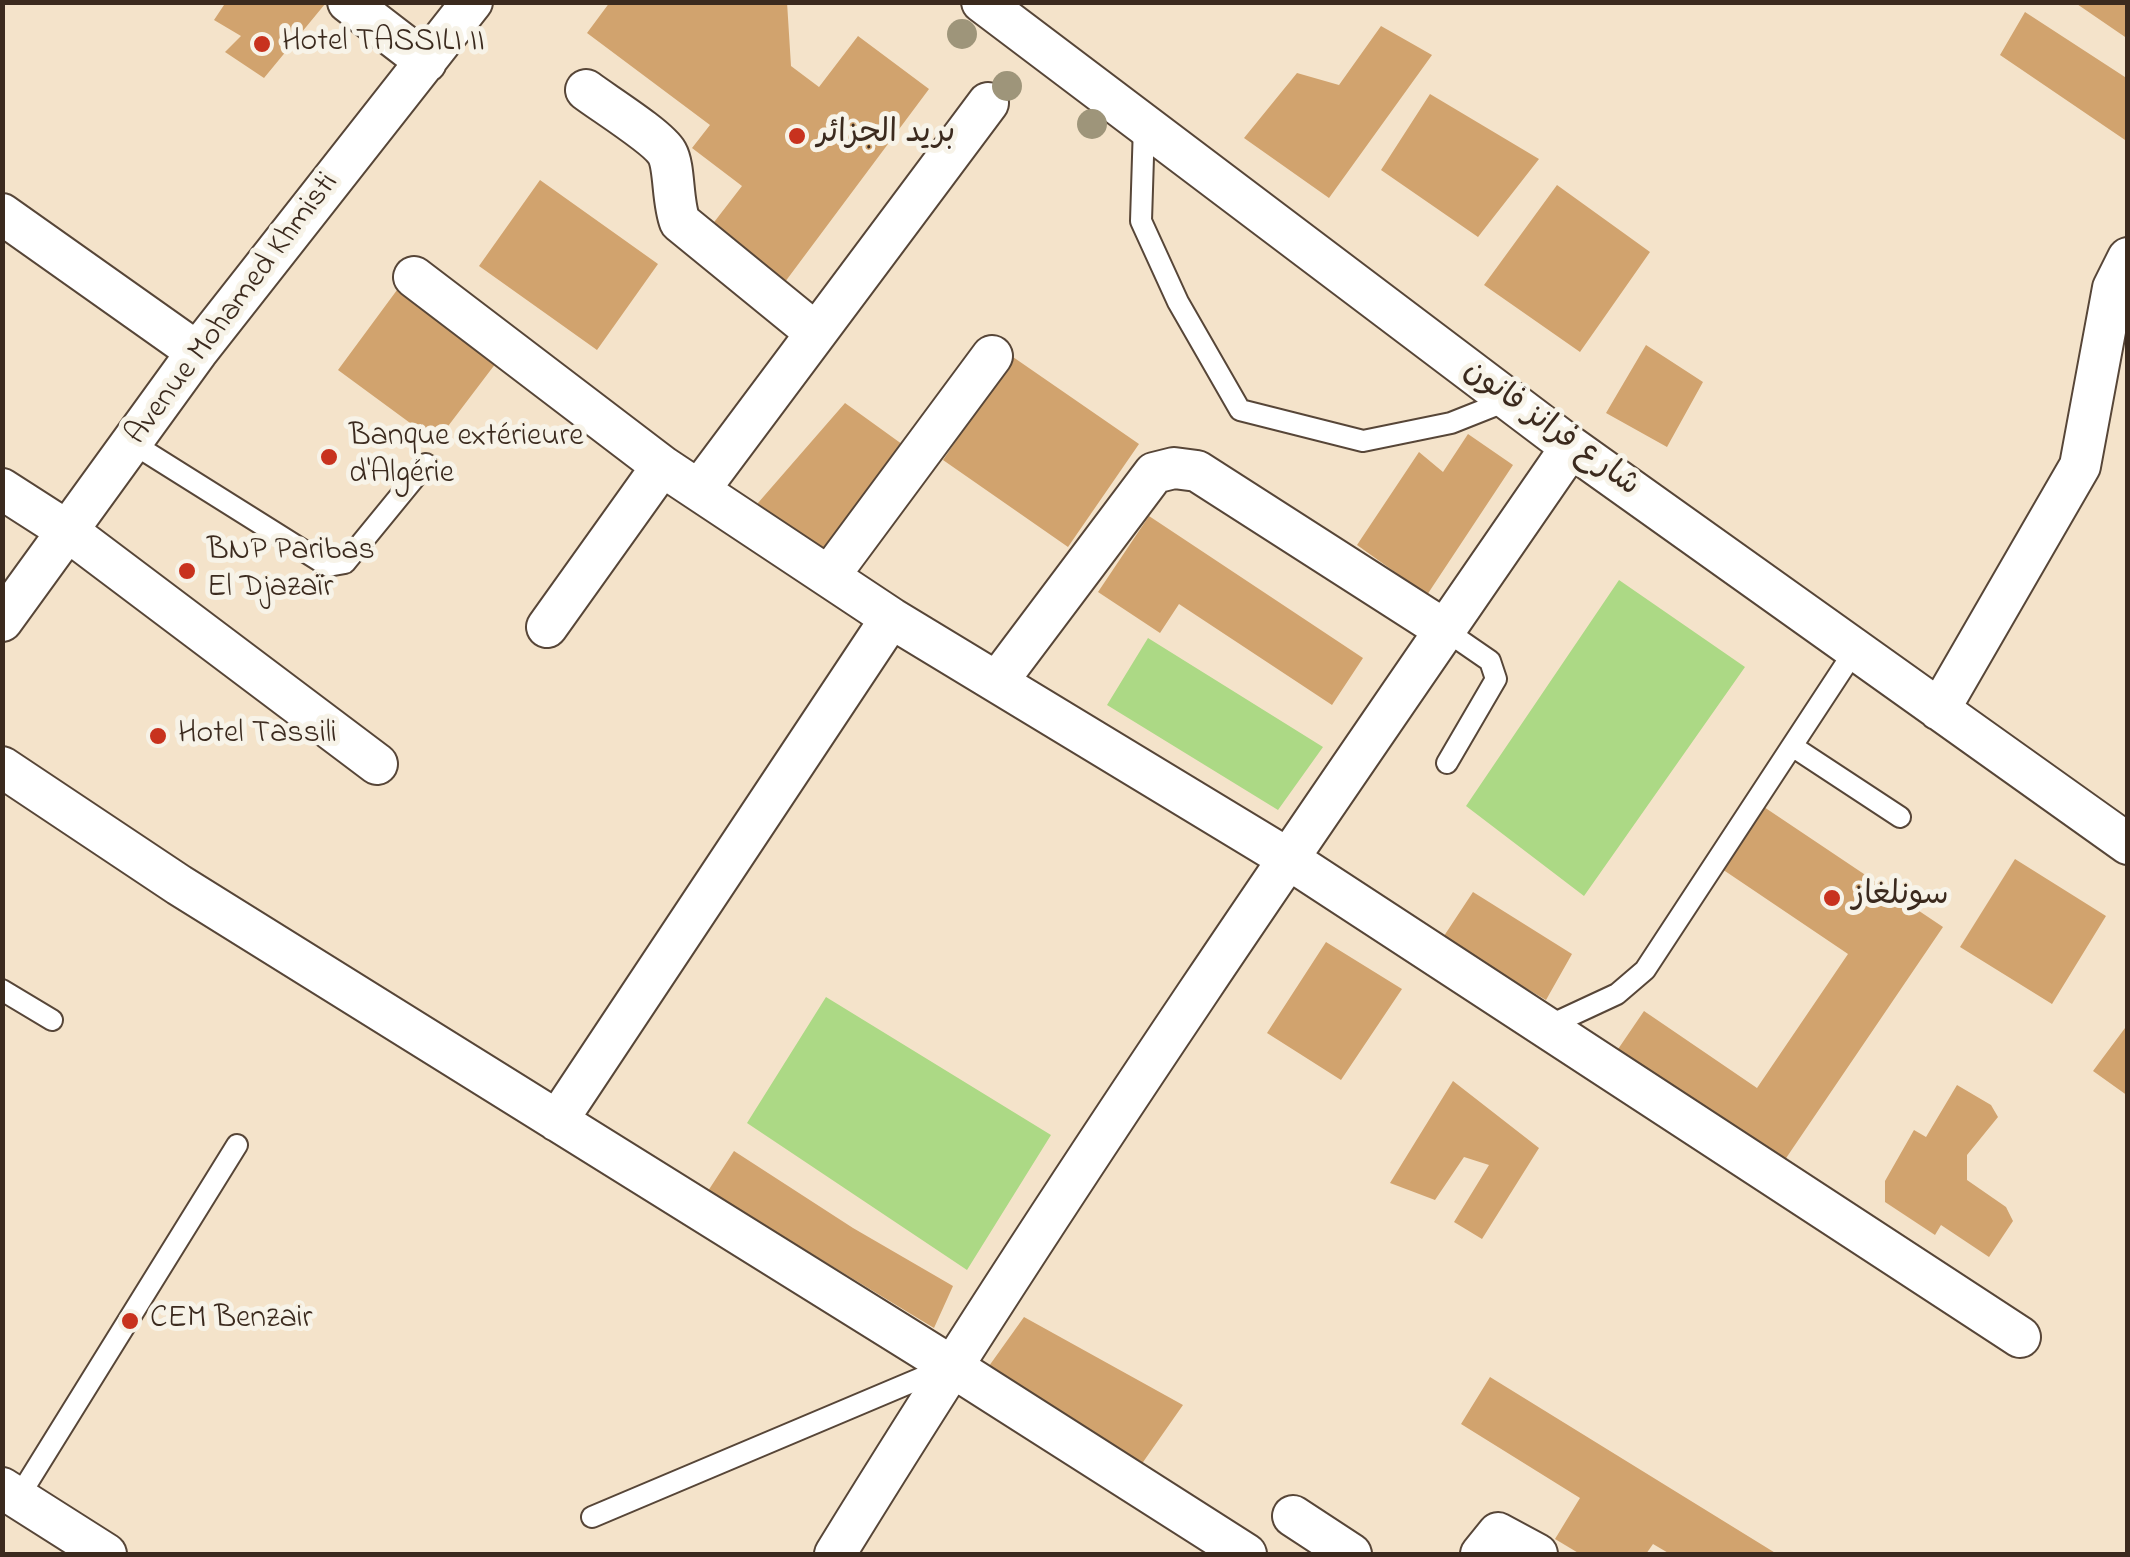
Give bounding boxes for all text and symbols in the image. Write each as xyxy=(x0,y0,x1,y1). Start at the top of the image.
place label: Hotel TASSILI II xyxy=(282,25,485,63)
marker: Hotel TASSILI II xyxy=(251,33,273,55)
place label: بريد الجزائر xyxy=(817,117,955,155)
marker: بريد الجزائر xyxy=(786,125,808,147)
street label: Avenue Mohamed Khmisti xyxy=(119,166,349,454)
street label: شارع فرانز فانون xyxy=(1454,353,1646,507)
place label: Banque extérieure d'Algérie xyxy=(349,420,584,495)
marker: Banque extérieure d'Algérie xyxy=(318,446,340,468)
place label: BNP Paribas El Djazaïr xyxy=(207,534,375,609)
marker: BNP Paribas El Djazaïr xyxy=(176,560,198,582)
place label: Hotel Tassili xyxy=(178,717,337,755)
marker: Hotel Tassili xyxy=(147,725,169,747)
place label: سونلغاز xyxy=(1852,879,1949,917)
marker: سونلغاز xyxy=(1821,887,1843,909)
place label: CEM Benzair xyxy=(150,1302,312,1340)
marker: CEM Benzair xyxy=(119,1310,141,1332)

